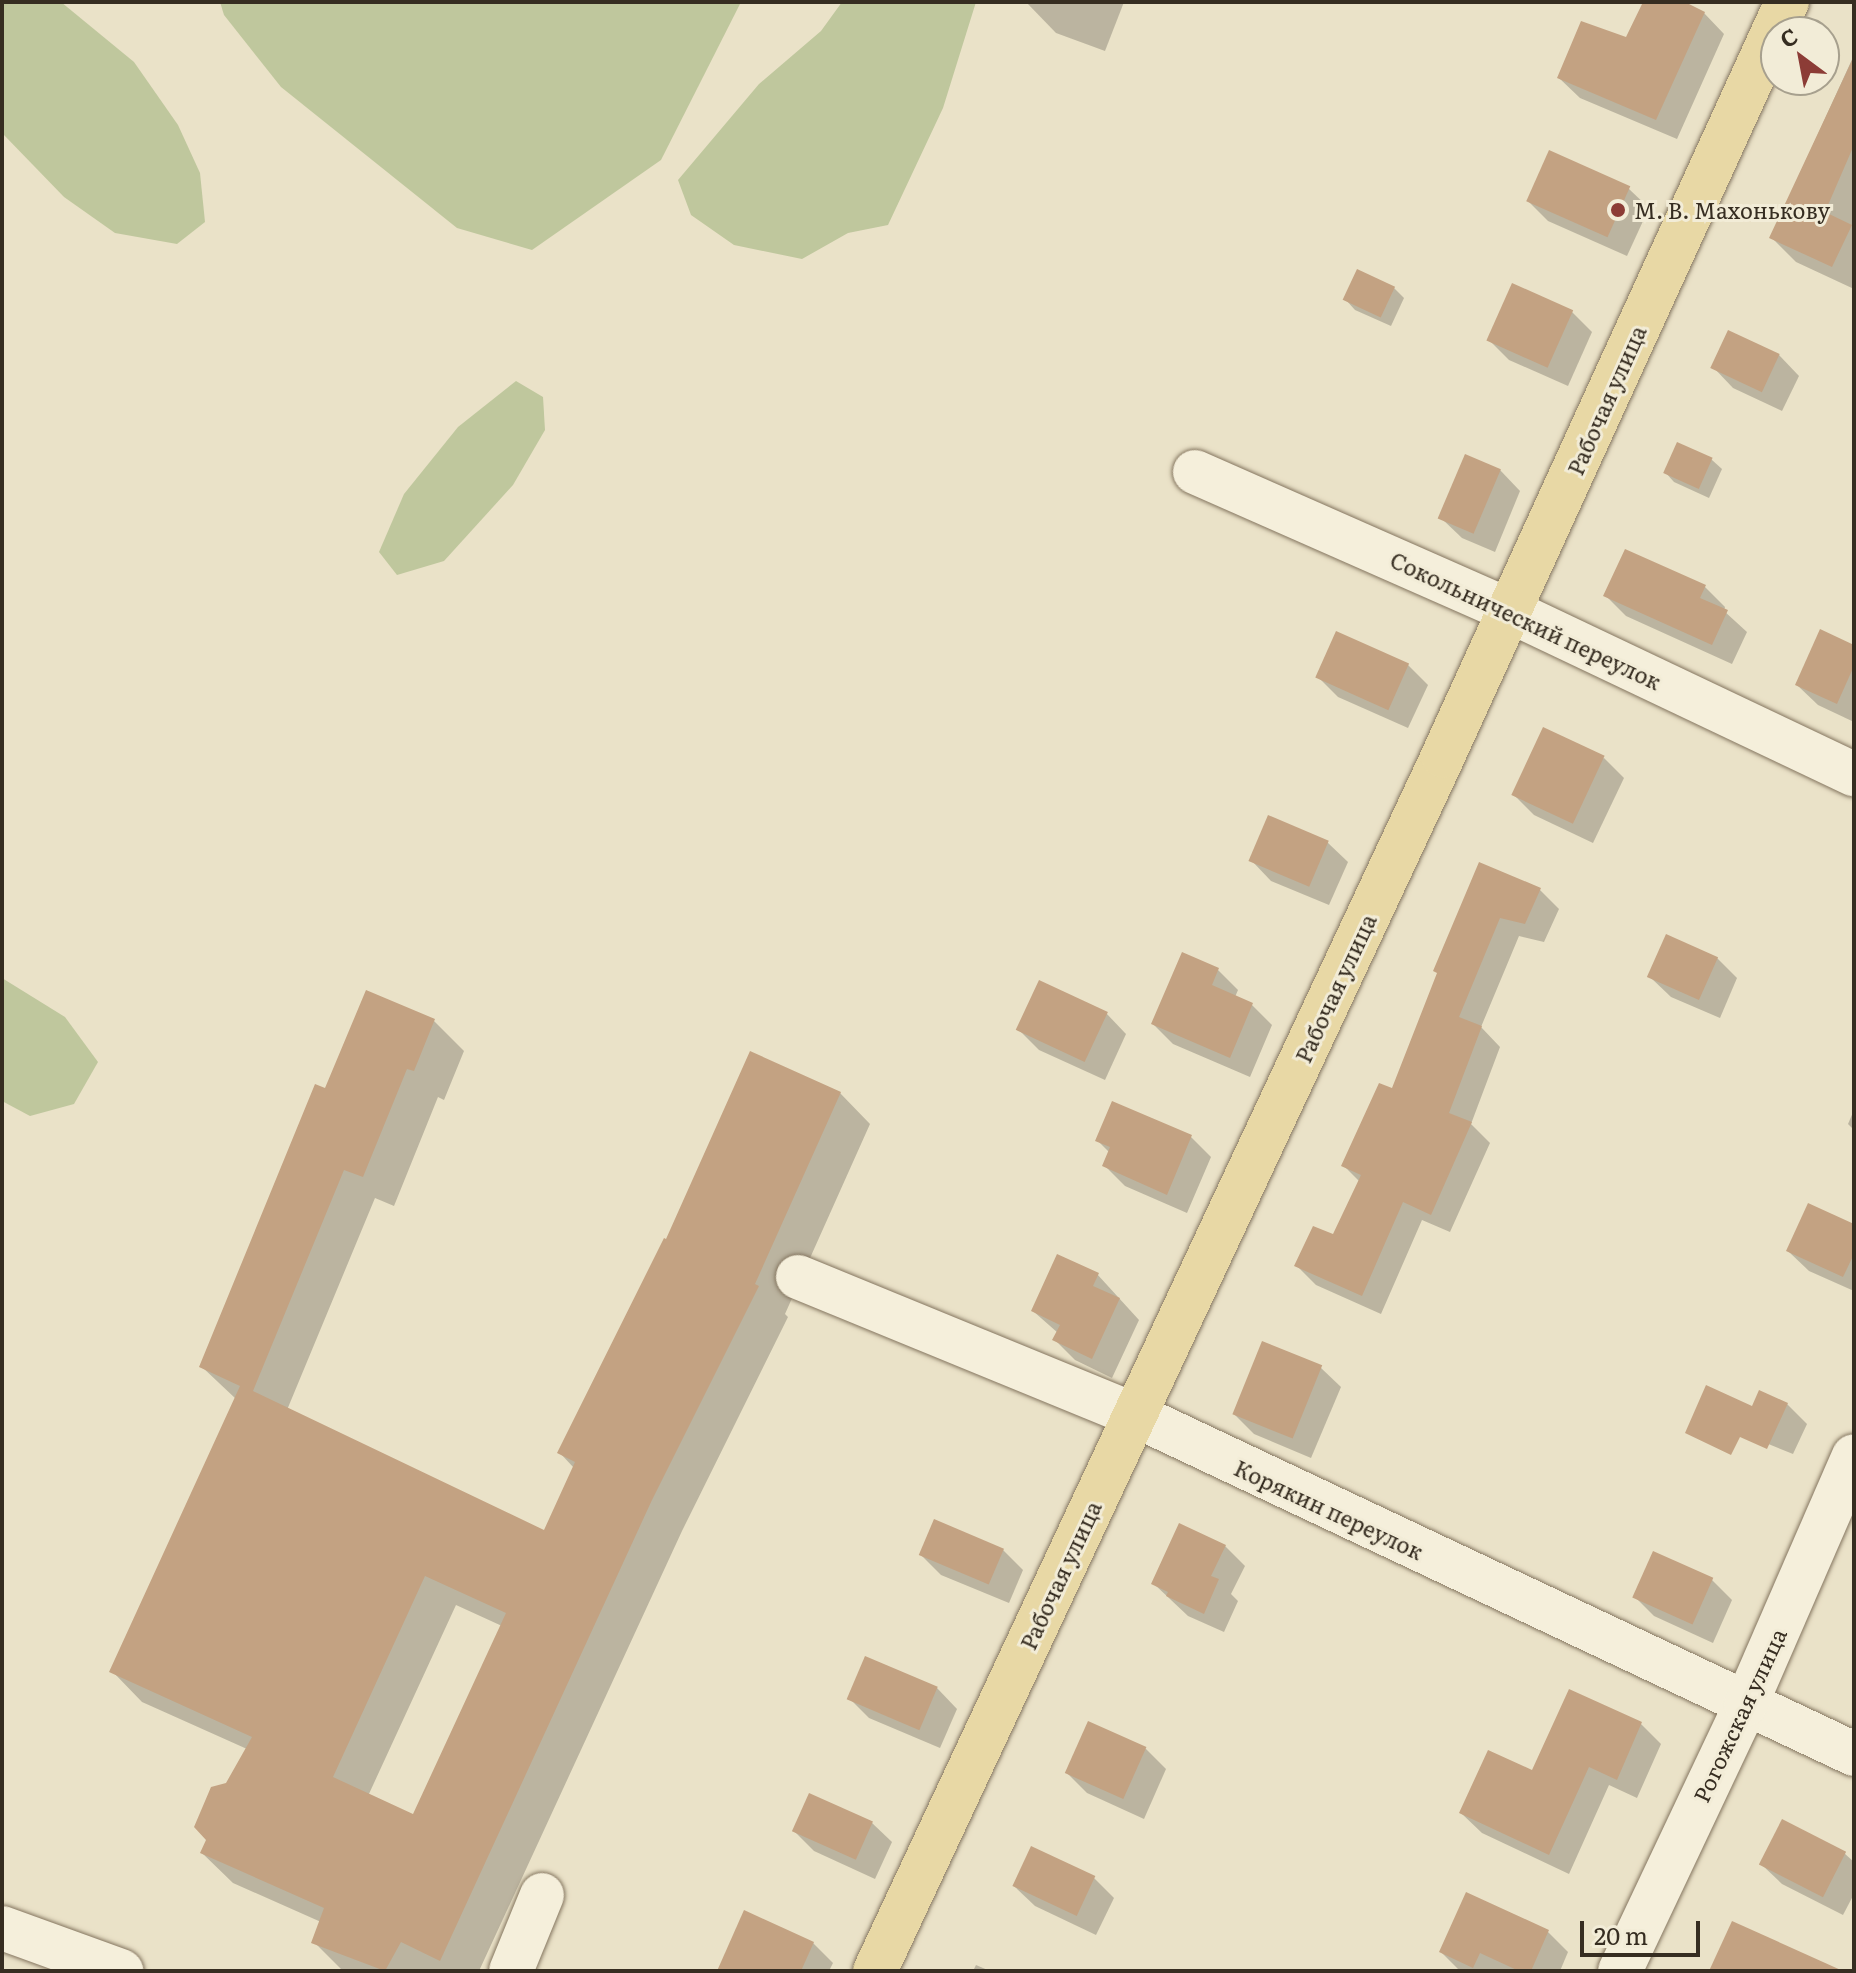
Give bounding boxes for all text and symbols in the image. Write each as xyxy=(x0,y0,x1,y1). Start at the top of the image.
north arrow xyxy=(1760,16,1840,96)
text: С xyxy=(1773,19,1803,55)
place label: М. В. Махонькову xyxy=(1634,197,1830,223)
marker: М. В. Махонькову xyxy=(1609,201,1627,219)
street label: Рабочая улица xyxy=(1561,321,1651,479)
street label: Сокольнический переулок xyxy=(1386,546,1666,694)
street label: Рабочая улица xyxy=(1289,910,1381,1066)
street label: Корякин переулок xyxy=(1230,1454,1428,1564)
street label: Рабочая улица xyxy=(1014,1497,1106,1653)
street label: Рогожская улица xyxy=(1687,1624,1791,1806)
scale bar xyxy=(1584,1905,1704,1955)
text: 20 m xyxy=(1594,1917,1648,1952)

